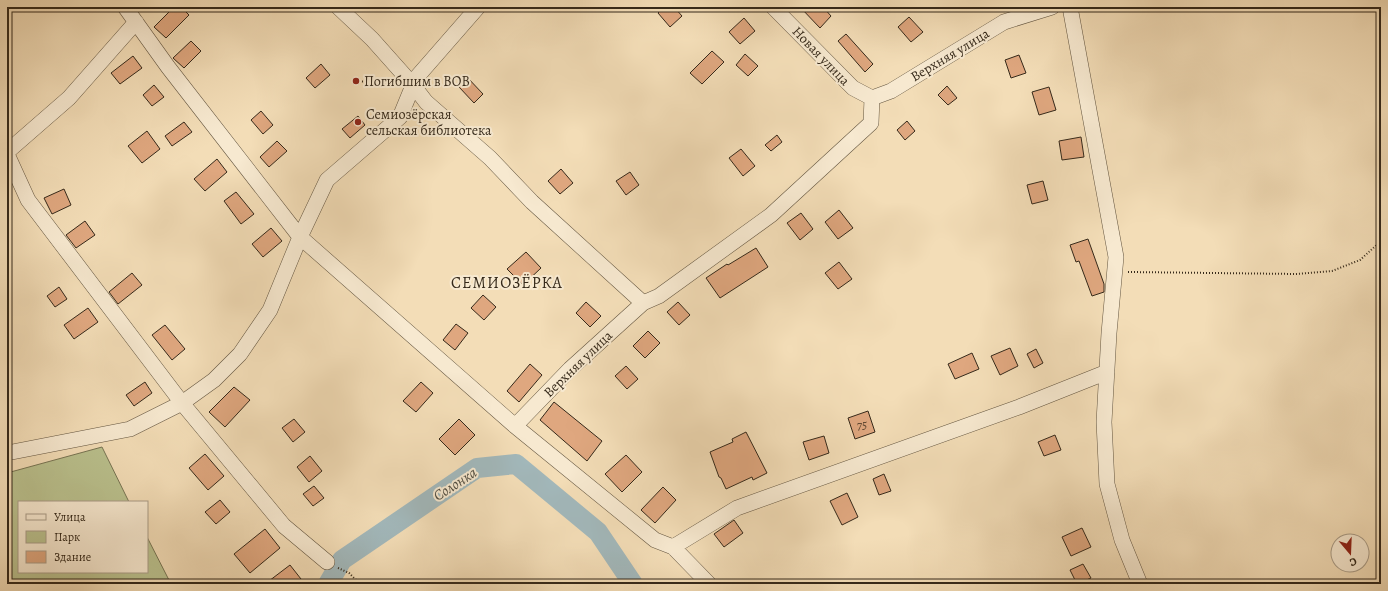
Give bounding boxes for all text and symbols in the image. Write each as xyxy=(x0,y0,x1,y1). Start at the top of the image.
street label: Новая улица xyxy=(788,22,855,90)
street label: Верхняя улица xyxy=(907,24,993,86)
place label: Погибшим в ВОВ xyxy=(364,72,470,91)
marker: Погибшим в ВОВ xyxy=(351,76,361,86)
place label: Семиозёрская сельская библиотека xyxy=(366,105,492,140)
marker: Семиозёрская сельская библиотека xyxy=(353,117,363,127)
district label: СЕМИОЗЁРКА xyxy=(451,272,563,294)
street label: Верхняя улица xyxy=(539,326,617,402)
house number: 75 xyxy=(857,417,867,433)
water label: Солонка xyxy=(429,462,481,506)
legend xyxy=(18,501,148,573)
text: Улица xyxy=(54,509,86,525)
text: Парк xyxy=(54,529,80,545)
north arrow xyxy=(1330,533,1370,573)
text: Здание xyxy=(54,549,91,565)
text: С xyxy=(1347,554,1359,570)

